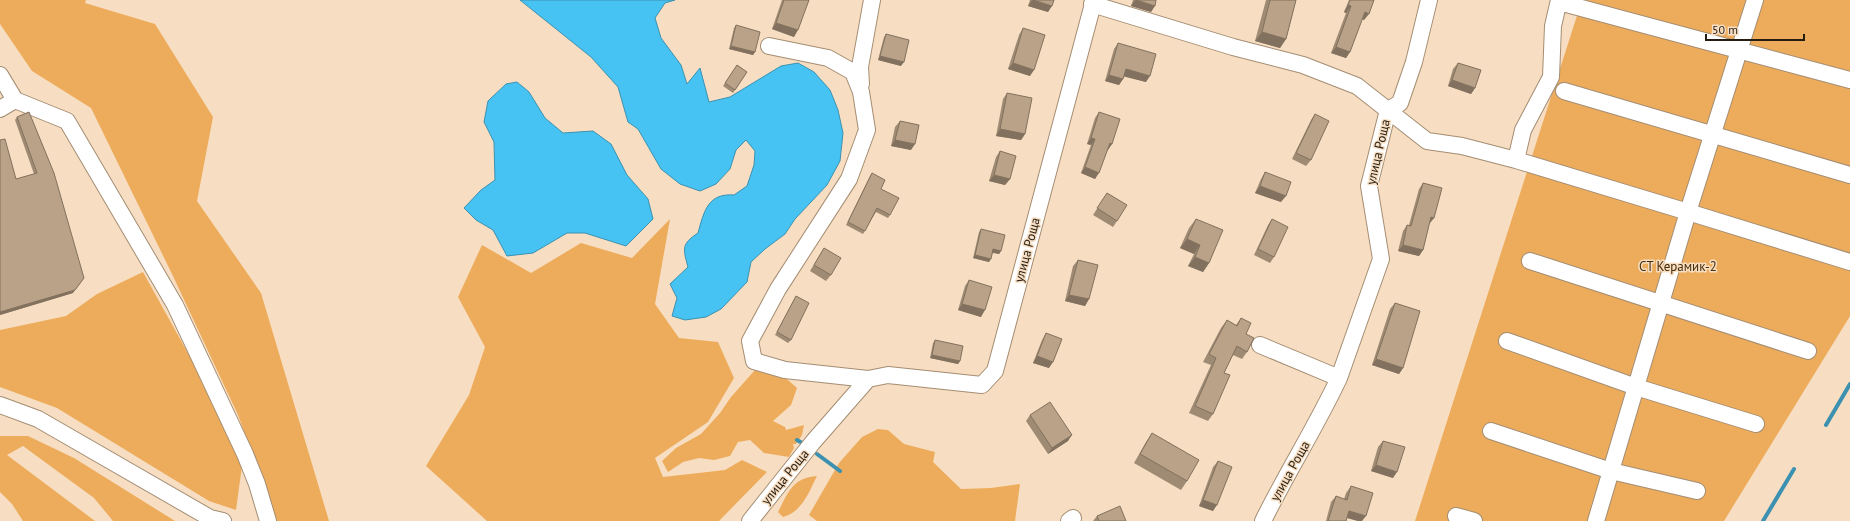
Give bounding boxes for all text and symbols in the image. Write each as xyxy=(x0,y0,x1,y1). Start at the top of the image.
scale bar xyxy=(1706,16,1804,42)
text: 50 m xyxy=(1712,22,1738,37)
street label: улица Роща xyxy=(1362,118,1394,186)
street label: улица Роща xyxy=(1010,216,1044,284)
park label: СТ Керамик-2 xyxy=(1639,258,1717,275)
street label: улица Роща xyxy=(1266,438,1314,504)
street label: улица Роща xyxy=(757,446,813,508)

